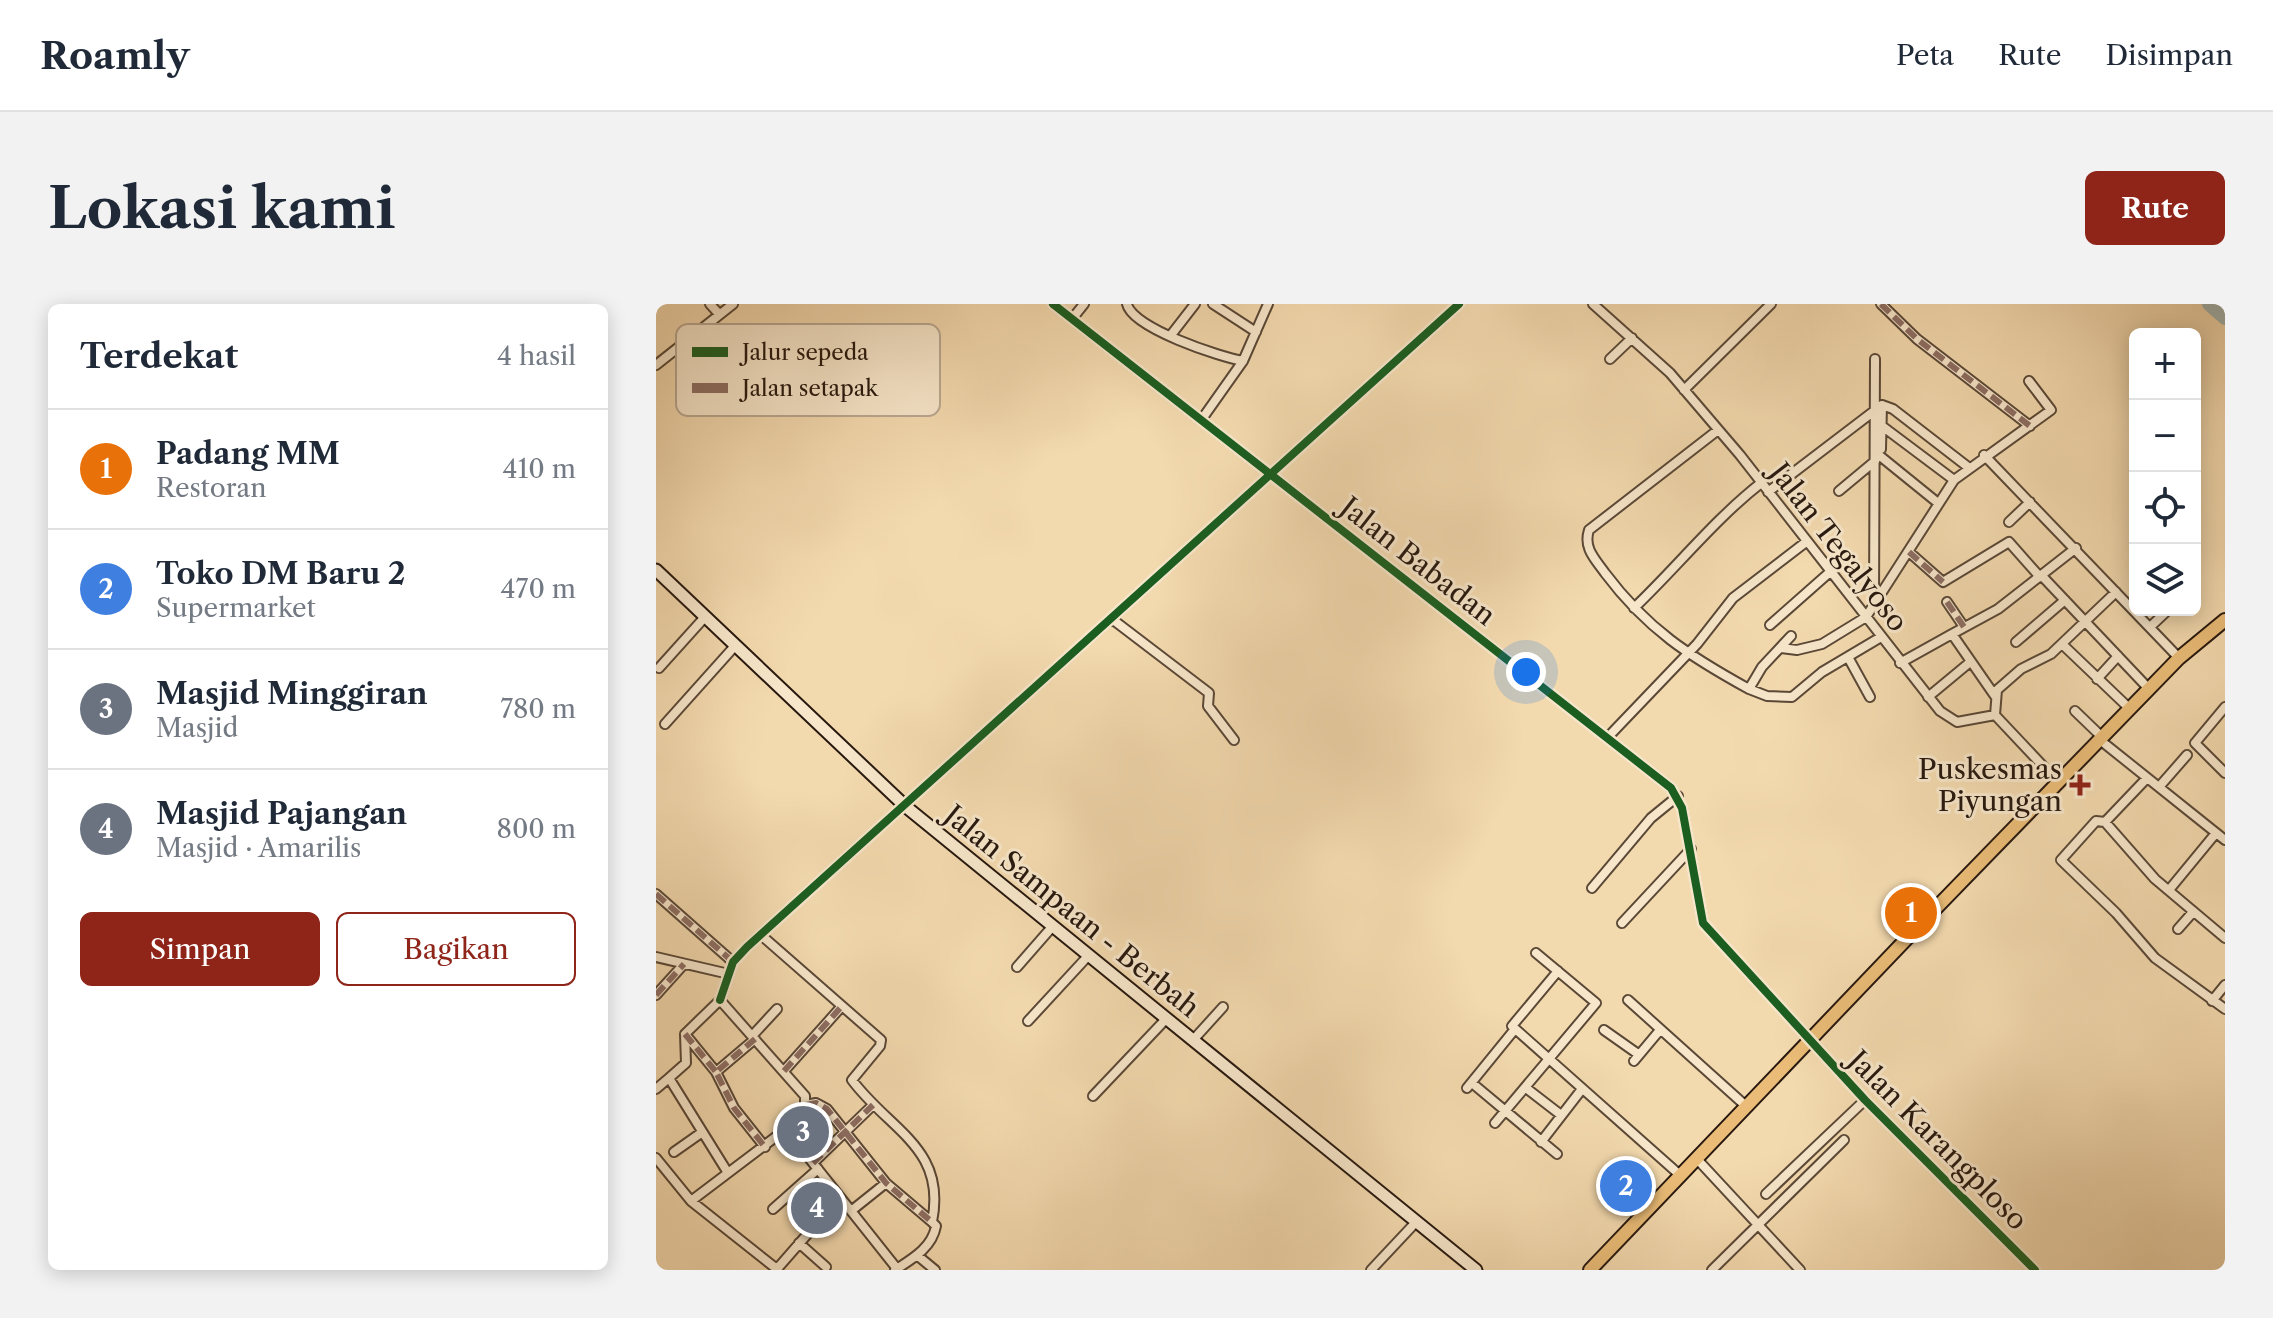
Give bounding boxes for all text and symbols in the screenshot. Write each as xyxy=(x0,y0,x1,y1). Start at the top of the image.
text: Roamly xyxy=(40,32,189,79)
text: Peta xyxy=(1896,38,1954,72)
text: Rute xyxy=(1998,38,2061,72)
text: Disimpan xyxy=(2105,38,2233,72)
button: Rute xyxy=(2085,171,2225,245)
text: Lokasi kami xyxy=(48,174,395,243)
legend xyxy=(676,324,940,416)
map controls xyxy=(2129,328,2201,616)
button: + xyxy=(2129,328,2201,400)
text: Terdekat xyxy=(80,335,238,377)
text: Jalur sepeda xyxy=(739,339,869,366)
text: 4 hasil xyxy=(497,340,576,372)
text: Jalan setapak xyxy=(739,375,879,402)
button: − xyxy=(2129,400,2201,472)
text: Padang MM xyxy=(156,435,340,472)
text: 1 xyxy=(100,453,112,485)
text: 410 m xyxy=(502,453,576,485)
street label: Jalan Tegalyoso xyxy=(1760,453,1915,638)
text: Restoran xyxy=(156,472,267,504)
button: locate xyxy=(2129,472,2201,544)
street label: Jalan Babadan xyxy=(1330,487,1502,632)
button: layers xyxy=(2129,544,2201,616)
text: Toko DM Baru 2 xyxy=(156,555,406,592)
text: 2 xyxy=(98,573,114,605)
text: 470 m xyxy=(501,573,576,605)
text: Supermarket xyxy=(156,592,316,624)
your location xyxy=(1506,652,1546,692)
text: Masjid Minggiran xyxy=(156,675,428,712)
text: 3 xyxy=(99,693,113,725)
text: 780 m xyxy=(500,693,576,725)
text: Masjid xyxy=(156,712,238,744)
place label: Puskesmas Piyungan xyxy=(1918,752,2062,818)
marker: Puskesmas Piyungan xyxy=(2069,774,2091,796)
text: Masjid Pajangan xyxy=(156,795,407,832)
street label: Jalan Sampaan - Berbah xyxy=(935,795,1206,1024)
text: 4 xyxy=(98,813,114,845)
text: 800 m xyxy=(496,813,576,845)
text: Masjid · Amarilis xyxy=(156,832,361,864)
pin: 1 xyxy=(1885,883,1937,943)
button: Simpan xyxy=(80,912,320,986)
button: Bagikan xyxy=(336,912,576,986)
street label: Jalan Karangploso xyxy=(1838,1040,2035,1237)
pin: 3 xyxy=(777,1102,829,1162)
pin: 2 xyxy=(1600,1156,1652,1216)
pin: 4 xyxy=(791,1178,843,1238)

